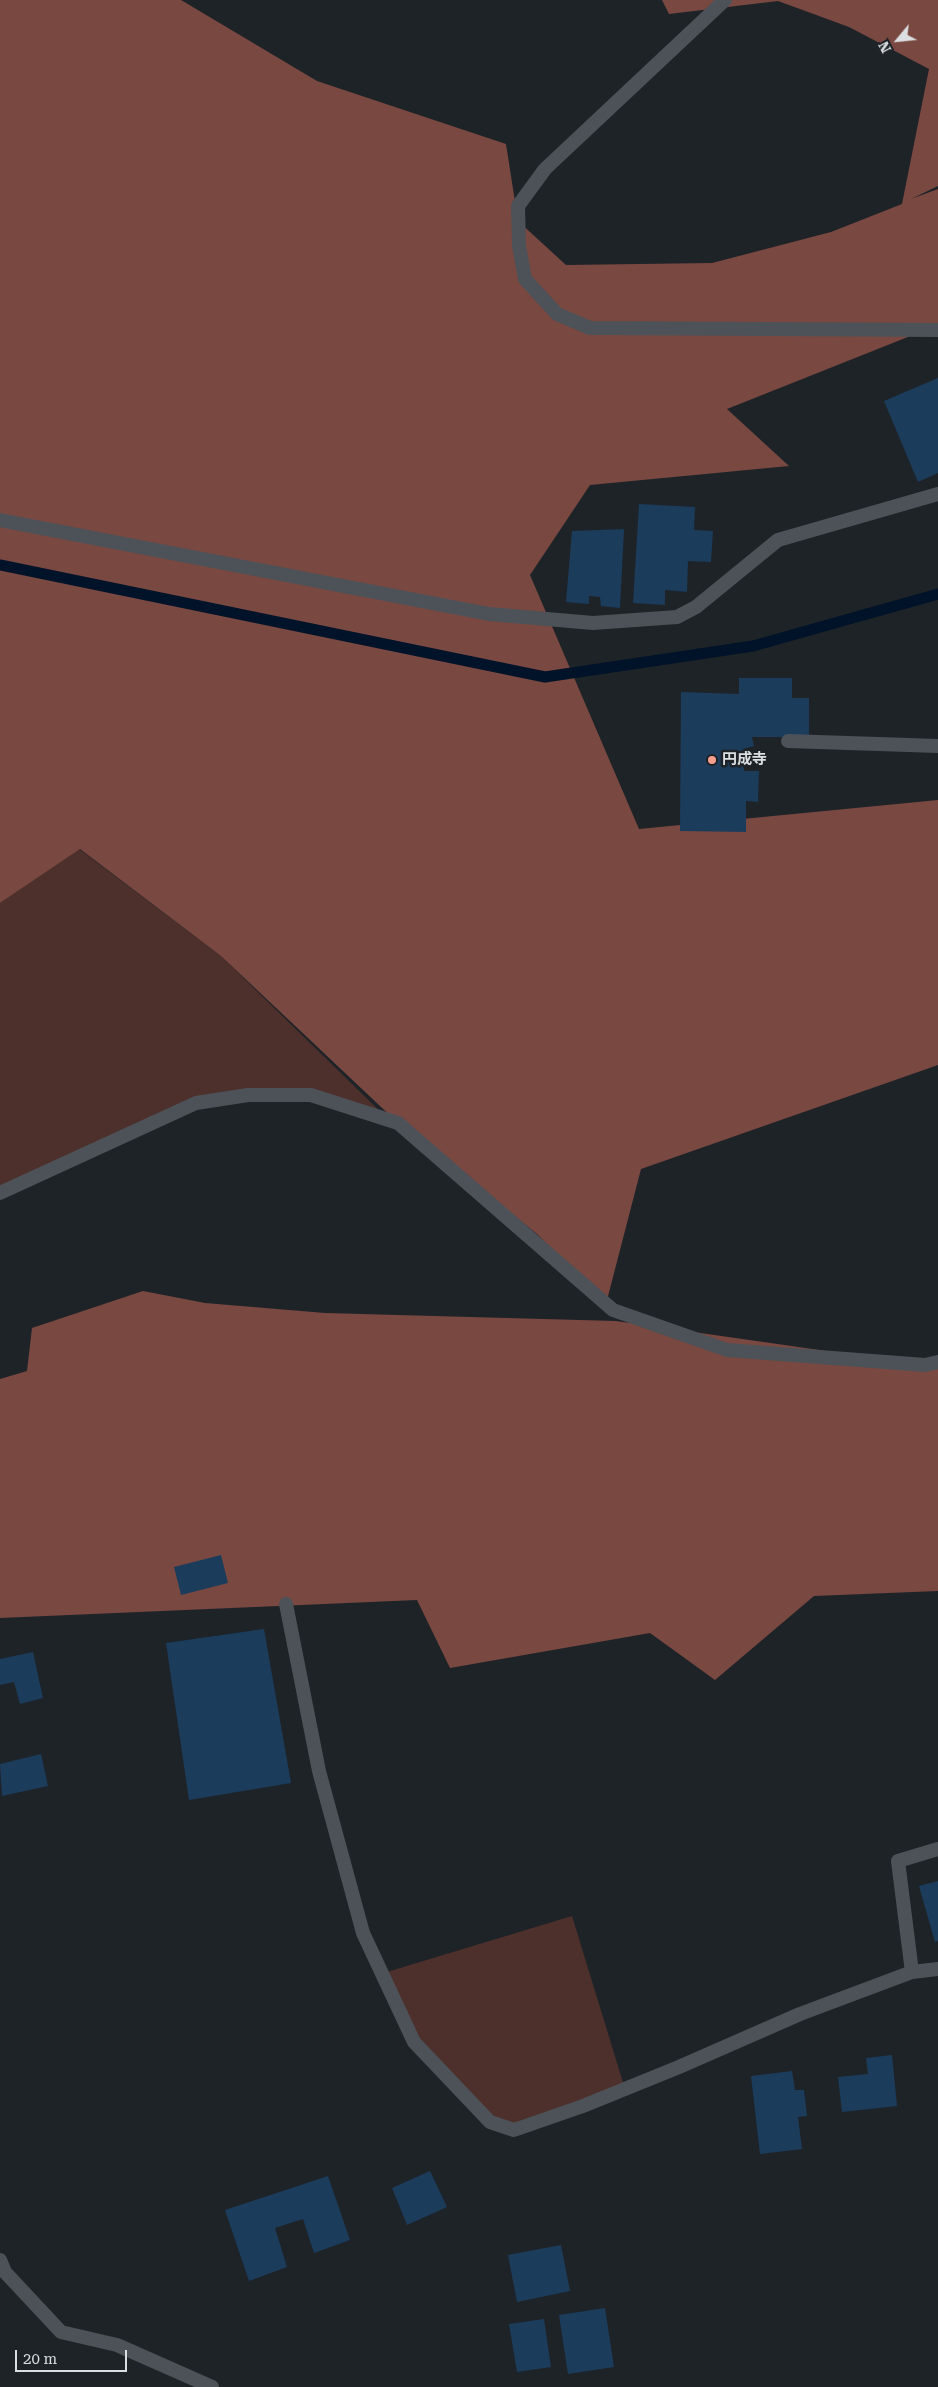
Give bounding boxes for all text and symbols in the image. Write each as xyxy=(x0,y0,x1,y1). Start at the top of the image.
north arrow xyxy=(873,15,923,65)
text: N xyxy=(875,39,894,56)
place label: 円成寺 xyxy=(722,751,767,769)
marker: 円成寺 xyxy=(706,754,718,766)
scale bar xyxy=(18,2340,130,2372)
text: 20 m xyxy=(23,2350,57,2368)

